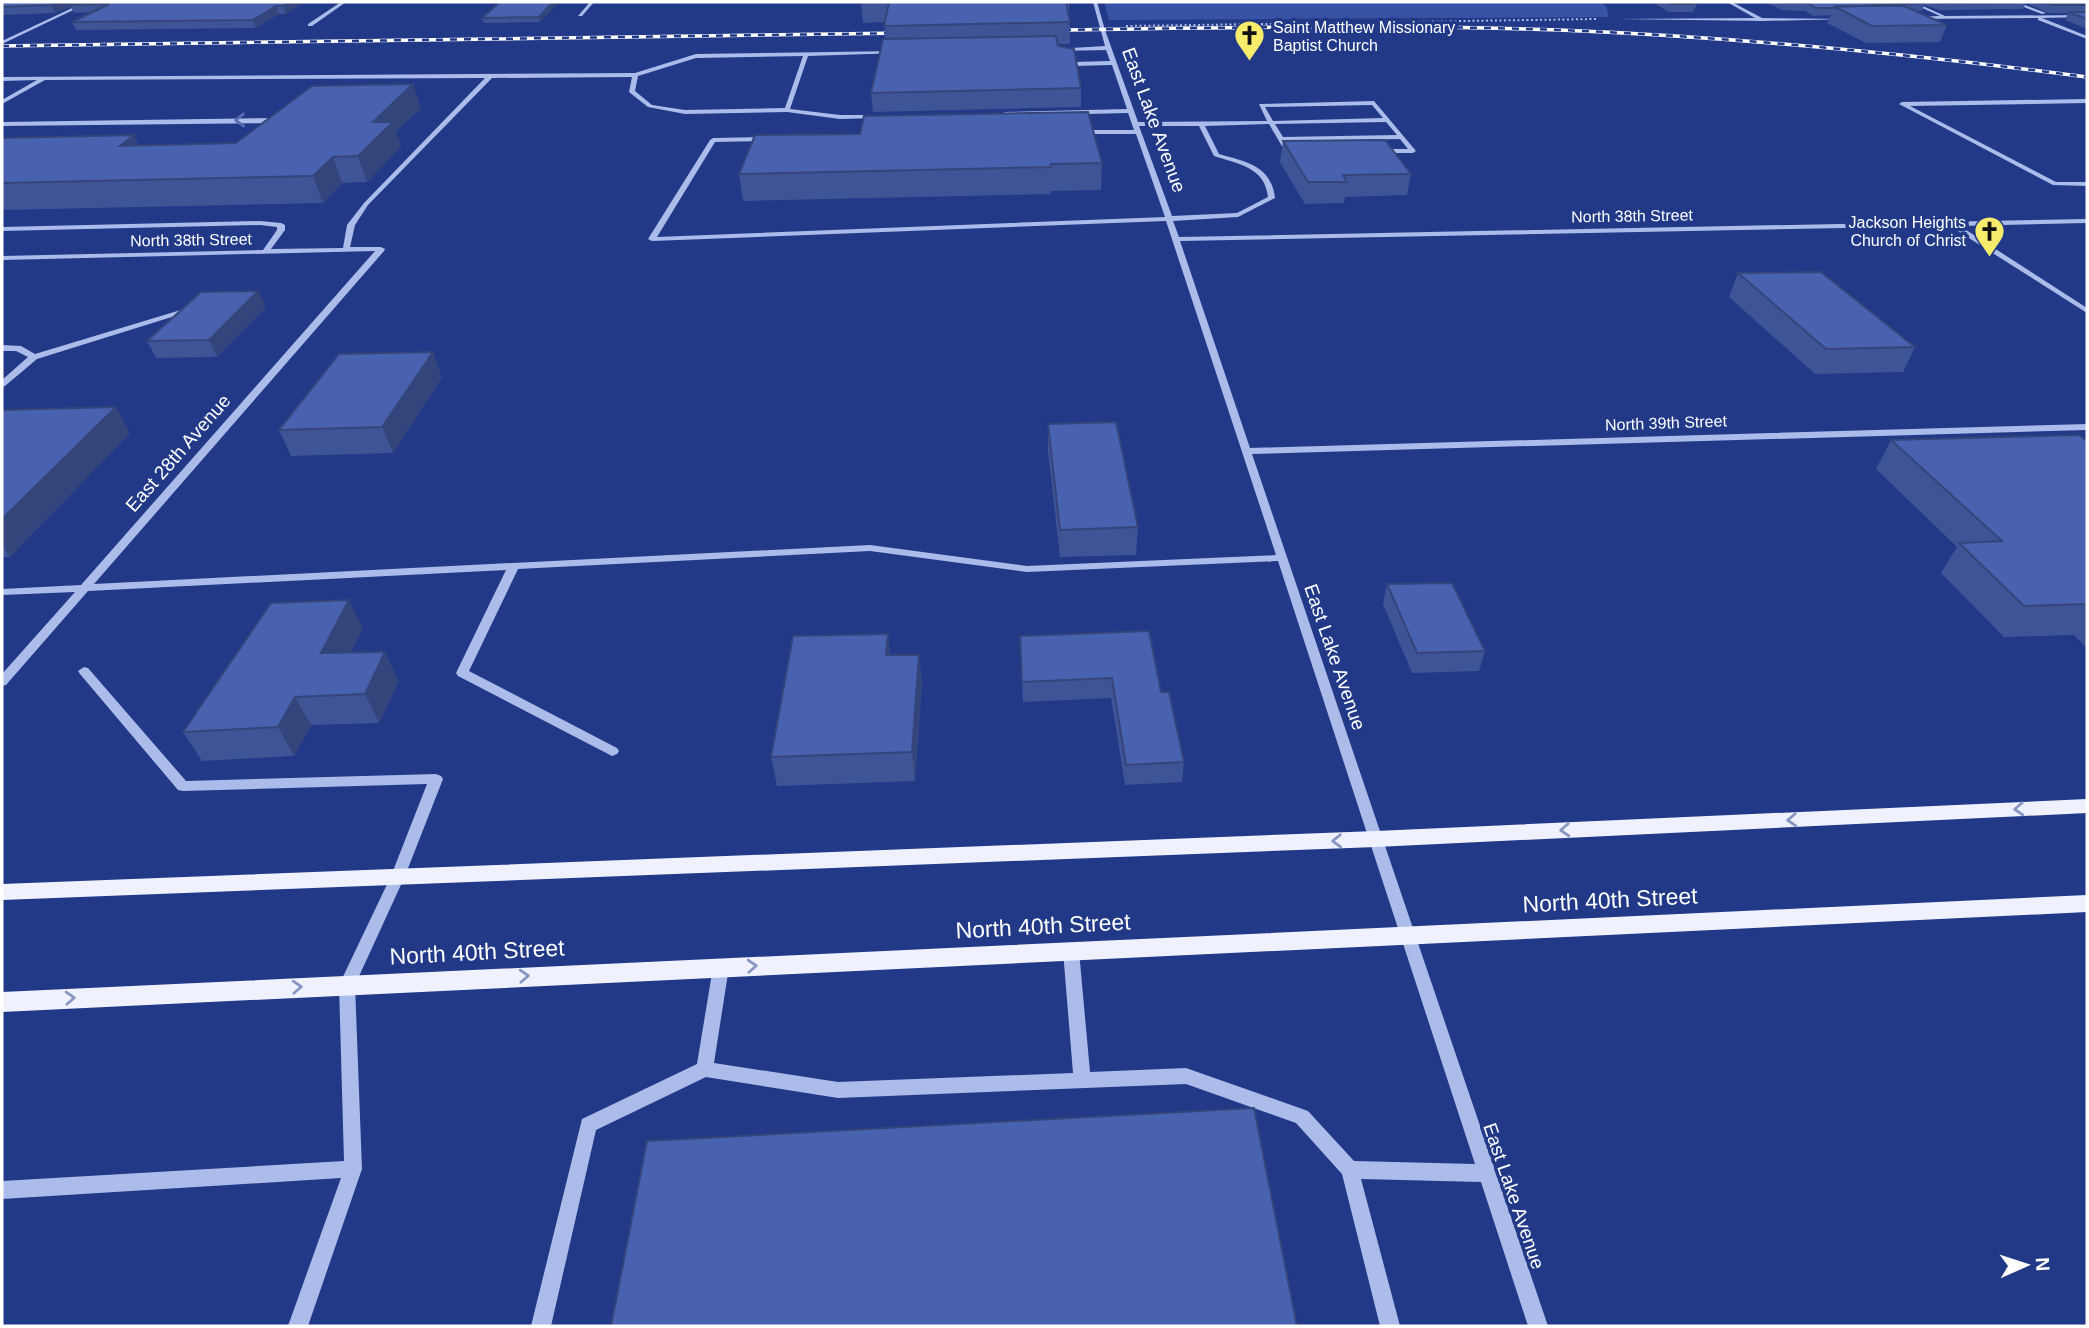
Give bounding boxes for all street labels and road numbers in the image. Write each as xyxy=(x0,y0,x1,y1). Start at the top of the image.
street label: East Lake Avenue xyxy=(1118,45,1190,195)
street label: North 38th Street xyxy=(1571,206,1694,226)
street label: North 38th Street xyxy=(130,230,253,250)
street label: East 28th Avenue xyxy=(121,390,235,516)
street label: North 39th Street xyxy=(1605,412,1728,434)
street label: East Lake Avenue xyxy=(1300,581,1370,733)
street label: North 40th Street xyxy=(1522,882,1699,918)
street label: North 40th Street xyxy=(955,908,1132,944)
street label: North 40th Street xyxy=(389,934,566,970)
street label: East Lake Avenue xyxy=(1479,1120,1549,1272)

